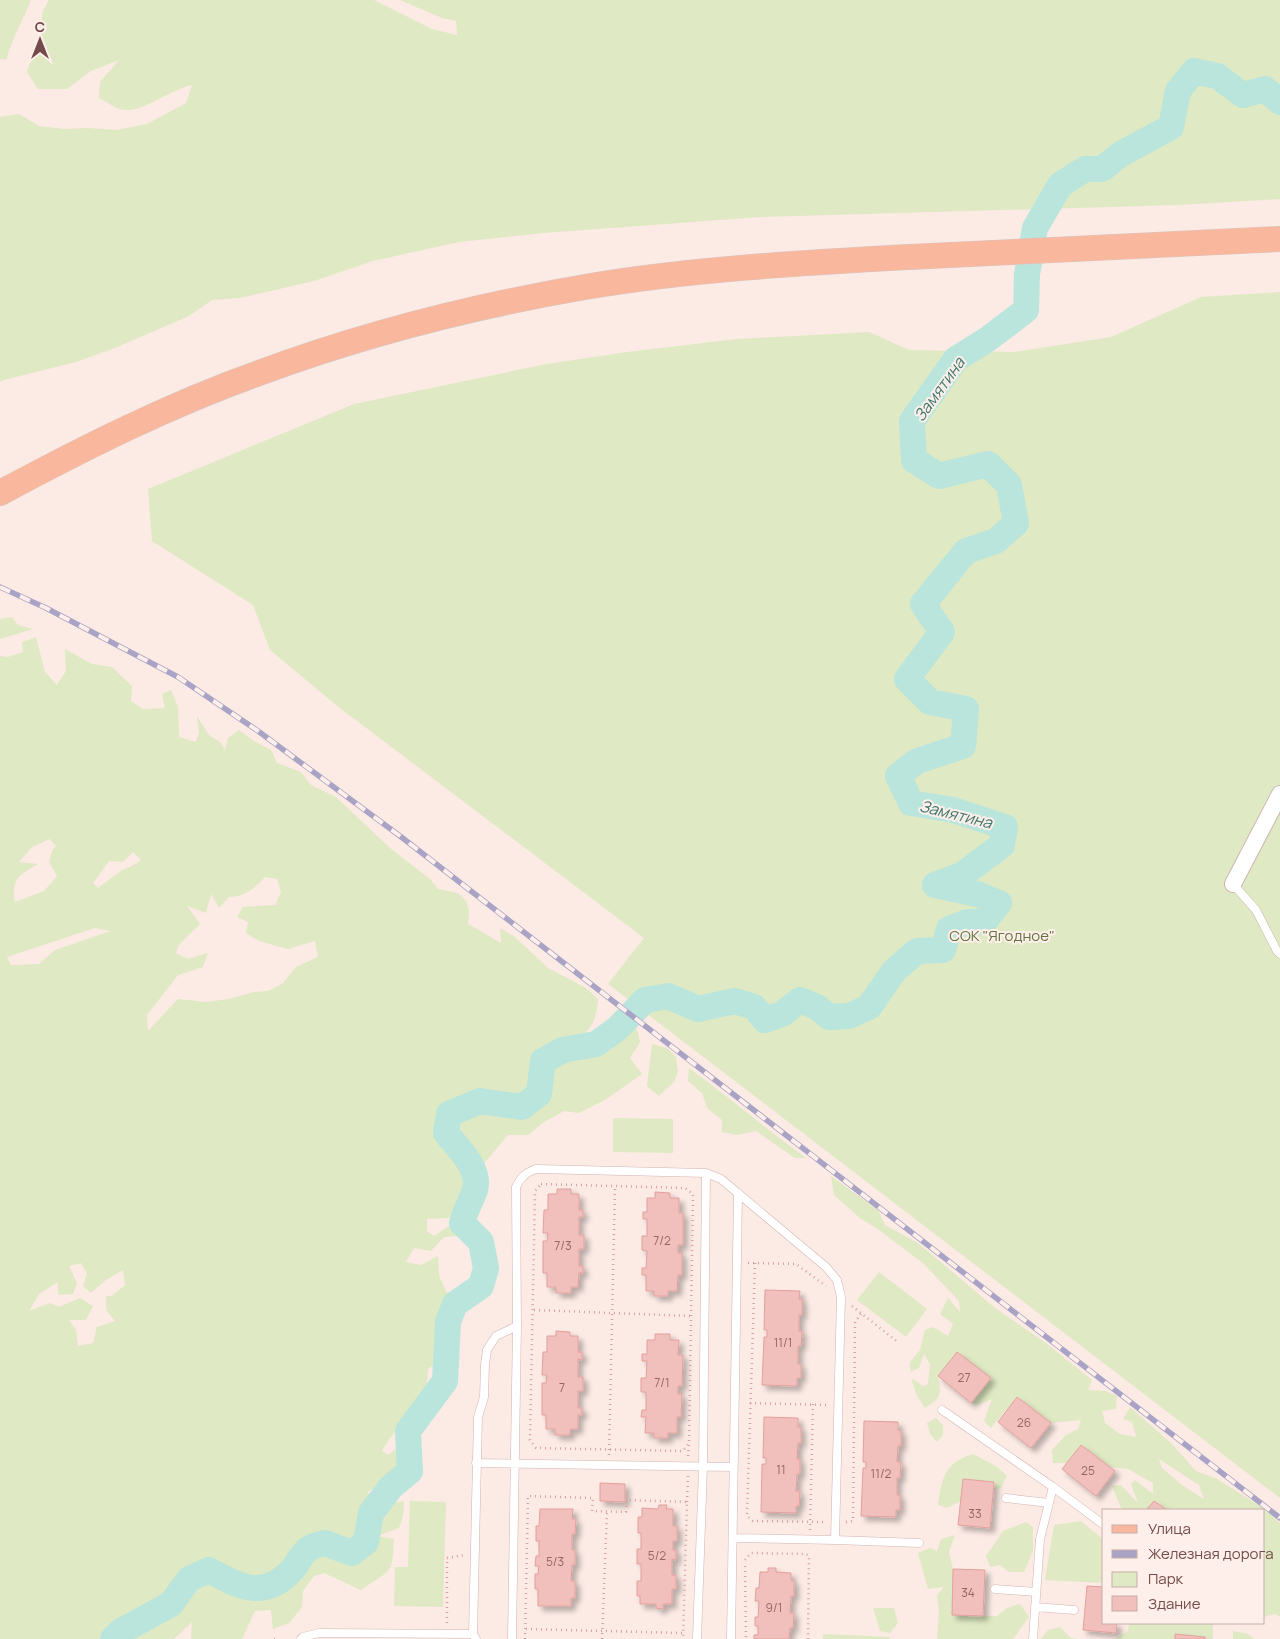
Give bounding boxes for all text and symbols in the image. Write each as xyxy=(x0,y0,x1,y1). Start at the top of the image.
north arrow xyxy=(15,15,65,65)
text: С xyxy=(35,17,45,36)
water label: Замятина xyxy=(908,352,970,425)
water label: Замятина xyxy=(917,794,996,834)
park label: СОК "Ягодное" xyxy=(949,925,1055,946)
house number: 7/2 xyxy=(653,1232,671,1249)
house number: 7/3 xyxy=(554,1237,572,1254)
house number: 11/1 xyxy=(774,1334,792,1351)
house number: 27 xyxy=(958,1369,970,1386)
house number: 7/1 xyxy=(654,1374,670,1391)
house number: 7 xyxy=(559,1379,565,1396)
house number: 26 xyxy=(1017,1414,1031,1431)
house number: 11 xyxy=(776,1461,786,1478)
house number: 25 xyxy=(1081,1462,1095,1479)
house number: 11/2 xyxy=(871,1465,892,1482)
house number: 33 xyxy=(968,1505,982,1522)
legend xyxy=(1102,1509,1265,1624)
text: Улица xyxy=(1148,1518,1191,1539)
text: Железная дорога xyxy=(1148,1543,1273,1564)
house number: 5/2 xyxy=(648,1547,666,1564)
house number: 5/3 xyxy=(546,1553,564,1570)
text: Парк xyxy=(1148,1568,1184,1589)
house number: 34 xyxy=(961,1584,975,1601)
text: Здание xyxy=(1148,1593,1201,1614)
house number: 9/1 xyxy=(766,1599,782,1616)

